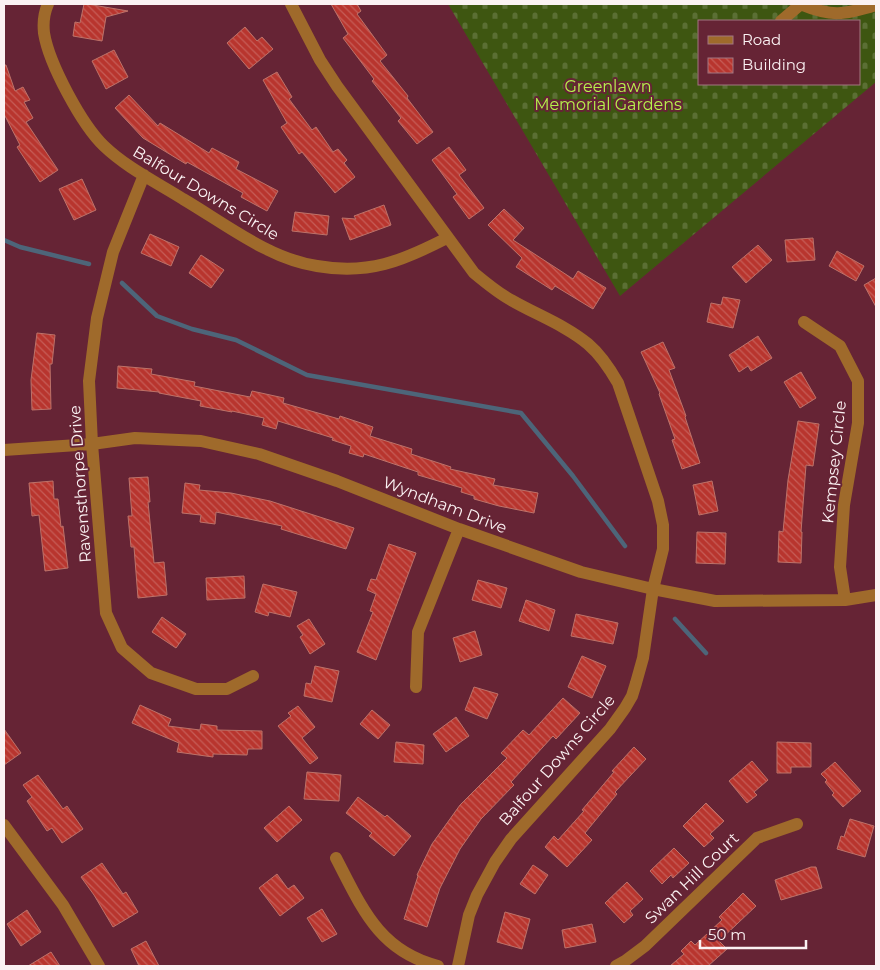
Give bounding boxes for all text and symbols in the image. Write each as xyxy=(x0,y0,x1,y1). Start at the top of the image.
legend xyxy=(698,20,860,85)
text: Road xyxy=(742,30,781,49)
text: Building xyxy=(742,55,806,74)
park label: Greenlawn Memorial Gardens xyxy=(534,77,682,114)
street label: Balfour Downs Circle xyxy=(129,142,283,244)
street label: Kempsey Circle xyxy=(818,400,850,524)
street label: Ravensthorpe Drive xyxy=(65,405,95,563)
street label: Wyndham Drive xyxy=(380,473,510,537)
street label: Balfour Downs Circle xyxy=(495,691,619,829)
street label: Swan Hill Court xyxy=(641,828,743,928)
scale bar xyxy=(700,918,806,950)
text: 50 m xyxy=(708,925,746,944)

